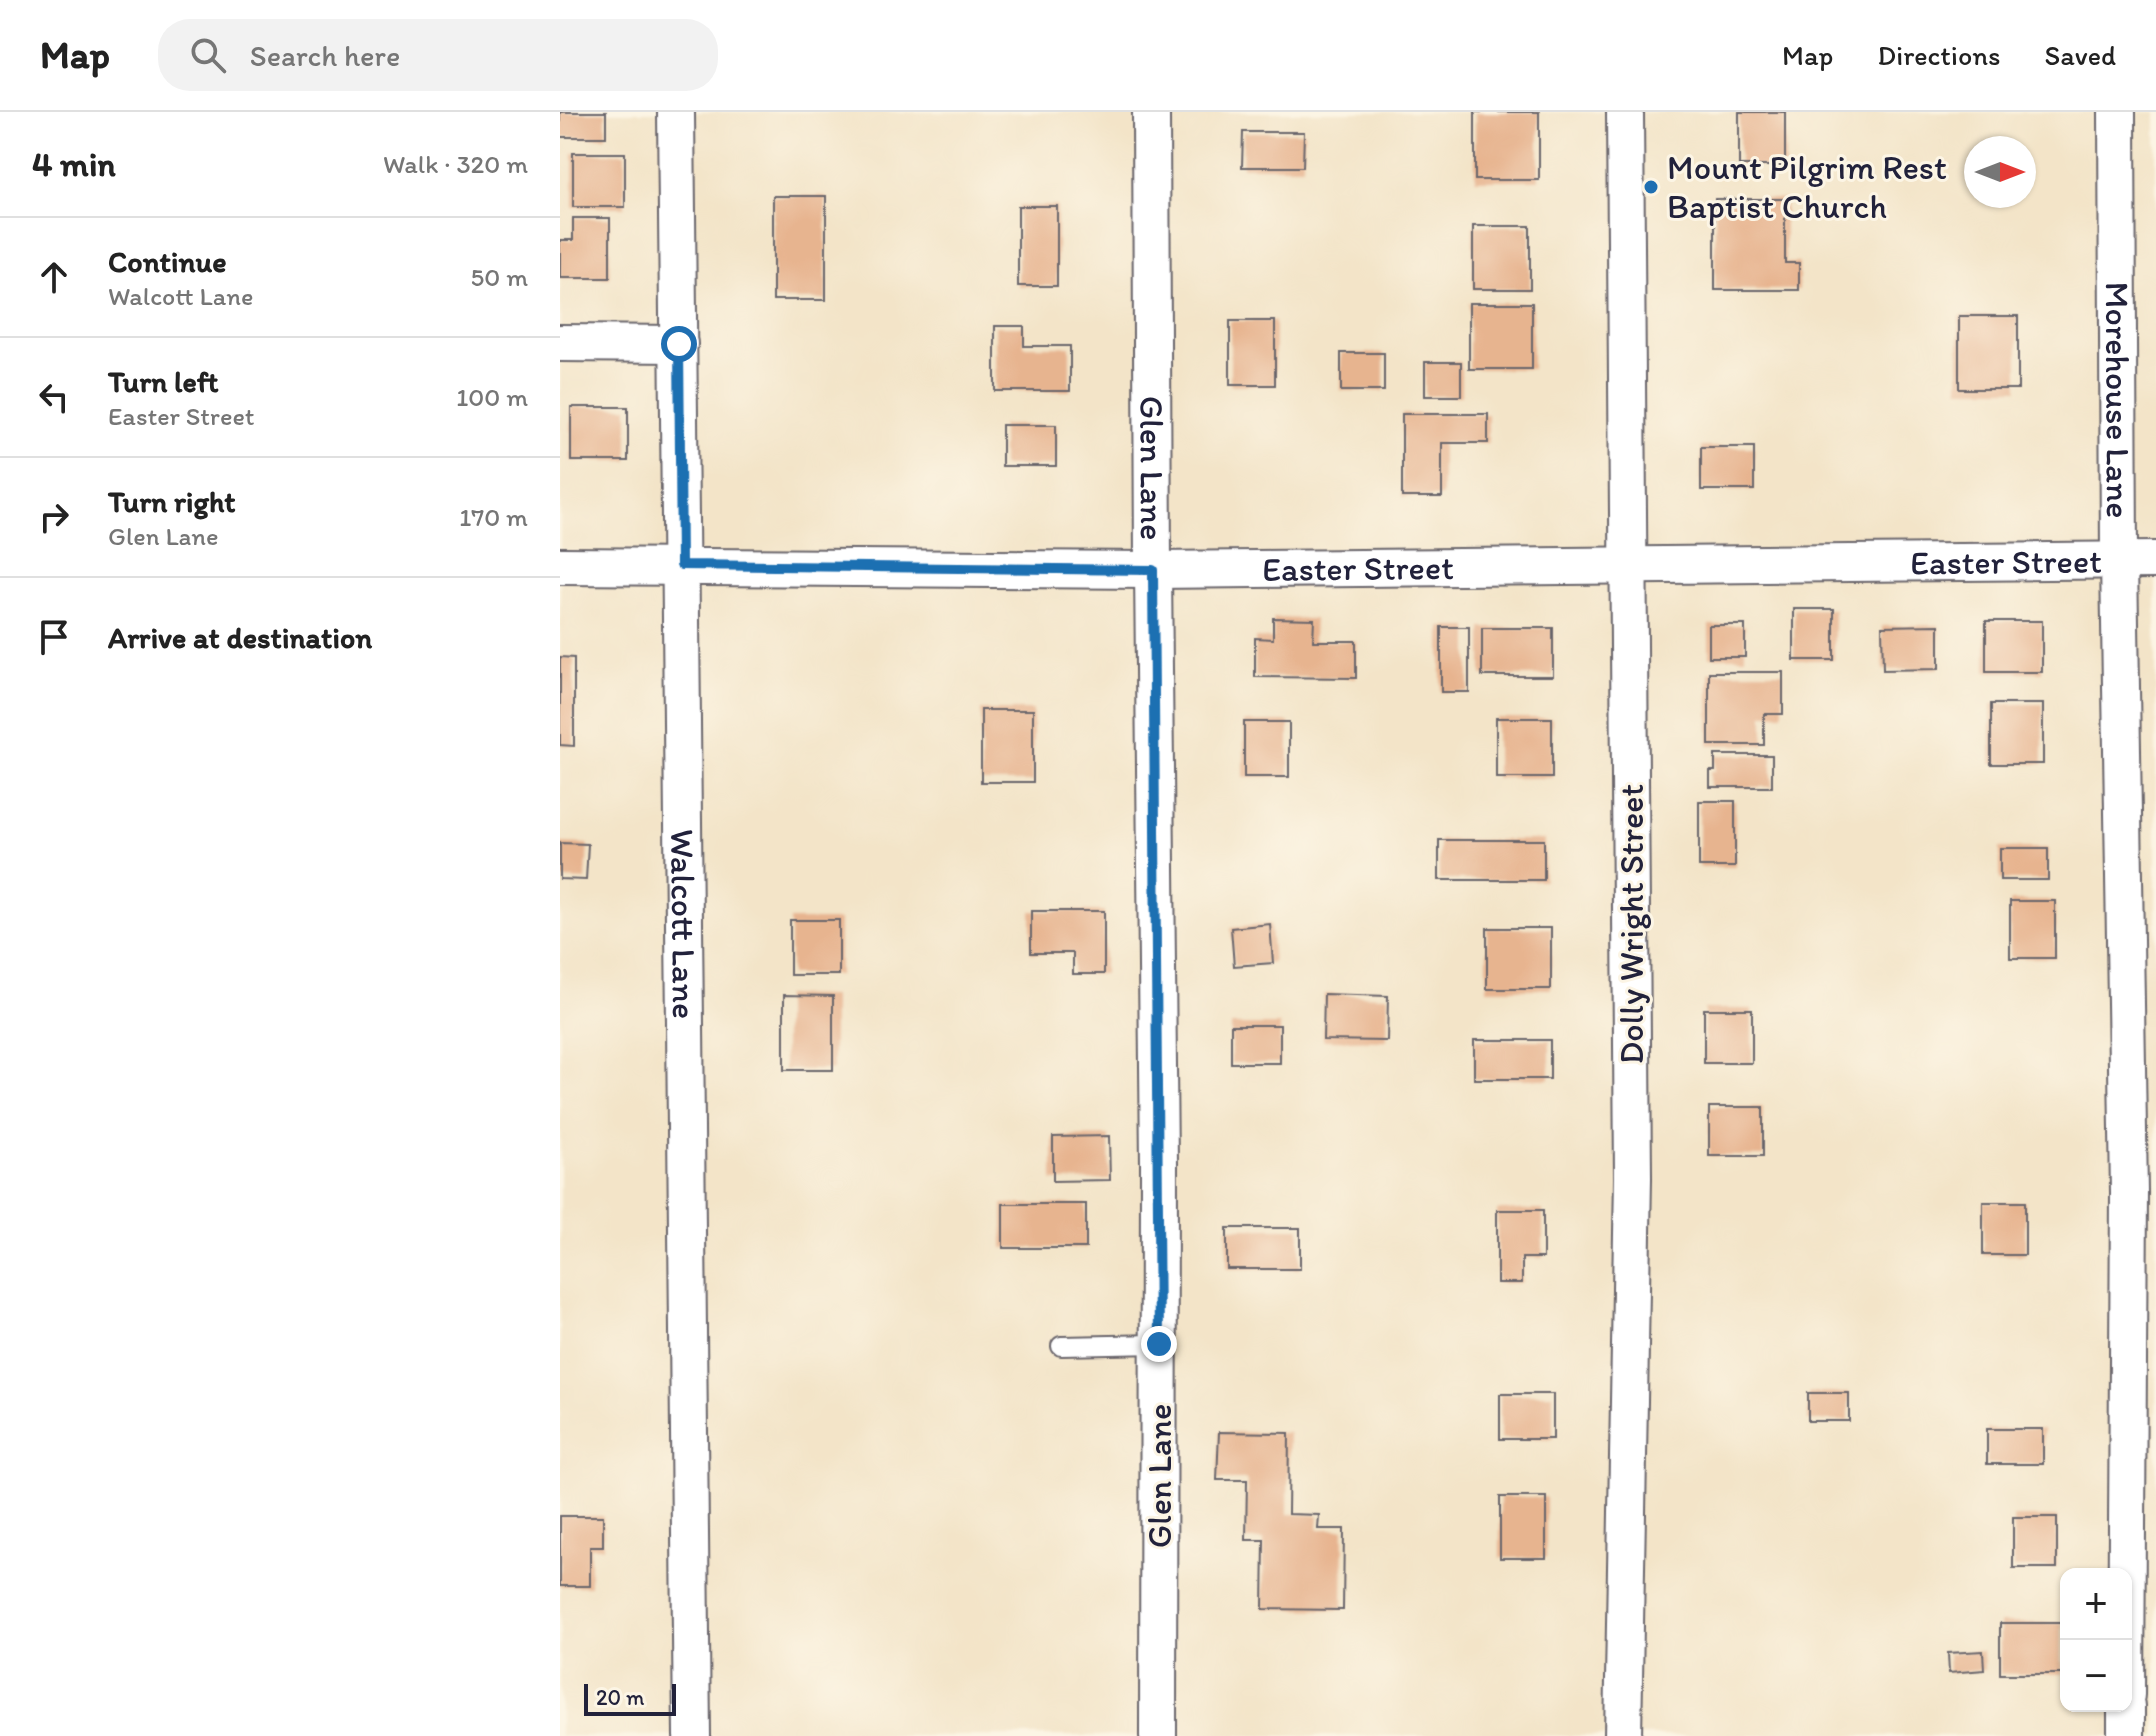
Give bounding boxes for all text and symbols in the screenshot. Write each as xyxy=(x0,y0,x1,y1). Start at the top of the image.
search box xyxy=(158,19,718,91)
text: Map xyxy=(40,32,110,78)
icon: search xyxy=(186,33,230,77)
text: Search here xyxy=(250,37,400,74)
text: Map xyxy=(1782,38,1833,72)
text: Directions xyxy=(1877,38,2001,72)
text: Saved xyxy=(2045,38,2116,72)
north arrow xyxy=(1964,136,2036,208)
text: 4 min xyxy=(32,144,116,185)
place label: Mount Pilgrim Rest Baptist Church xyxy=(1667,147,1947,227)
text: Walk · 320 m xyxy=(383,148,528,180)
marker: Mount Pilgrim Rest Baptist Church xyxy=(1642,178,1660,196)
text: Continue xyxy=(108,243,227,280)
icon: ahead xyxy=(32,255,76,299)
text: 50 m xyxy=(471,261,528,293)
text: Walcott Lane xyxy=(108,280,253,312)
street label: Morehouse Lane xyxy=(2097,282,2139,518)
route start xyxy=(661,326,697,362)
text: Turn left xyxy=(108,363,219,400)
icon: left xyxy=(32,375,76,419)
text: 100 m xyxy=(456,381,528,413)
street label: Glen Lane xyxy=(1131,396,1173,540)
text: Easter Street xyxy=(108,400,255,432)
text: Turn right xyxy=(108,483,236,520)
icon: right xyxy=(32,495,76,539)
text: 170 m xyxy=(459,501,528,533)
text: Glen Lane xyxy=(108,520,219,552)
street label: Easter Street xyxy=(1910,541,2102,583)
street label: Easter Street xyxy=(1262,547,1454,590)
icon: arrive xyxy=(32,615,76,659)
text: Arrive at destination xyxy=(108,619,372,656)
street label: Dolly Wright Street xyxy=(1611,784,1652,1064)
street label: Walcott Lane xyxy=(662,829,705,1019)
route end xyxy=(1141,1326,1177,1362)
street label: Glen Lane xyxy=(1139,1404,1180,1548)
map controls xyxy=(2060,1568,2132,1712)
button: + xyxy=(2060,1568,2132,1640)
button: − xyxy=(2060,1640,2132,1712)
scale bar xyxy=(584,1680,676,1716)
text: 20 m xyxy=(596,1684,645,1711)

